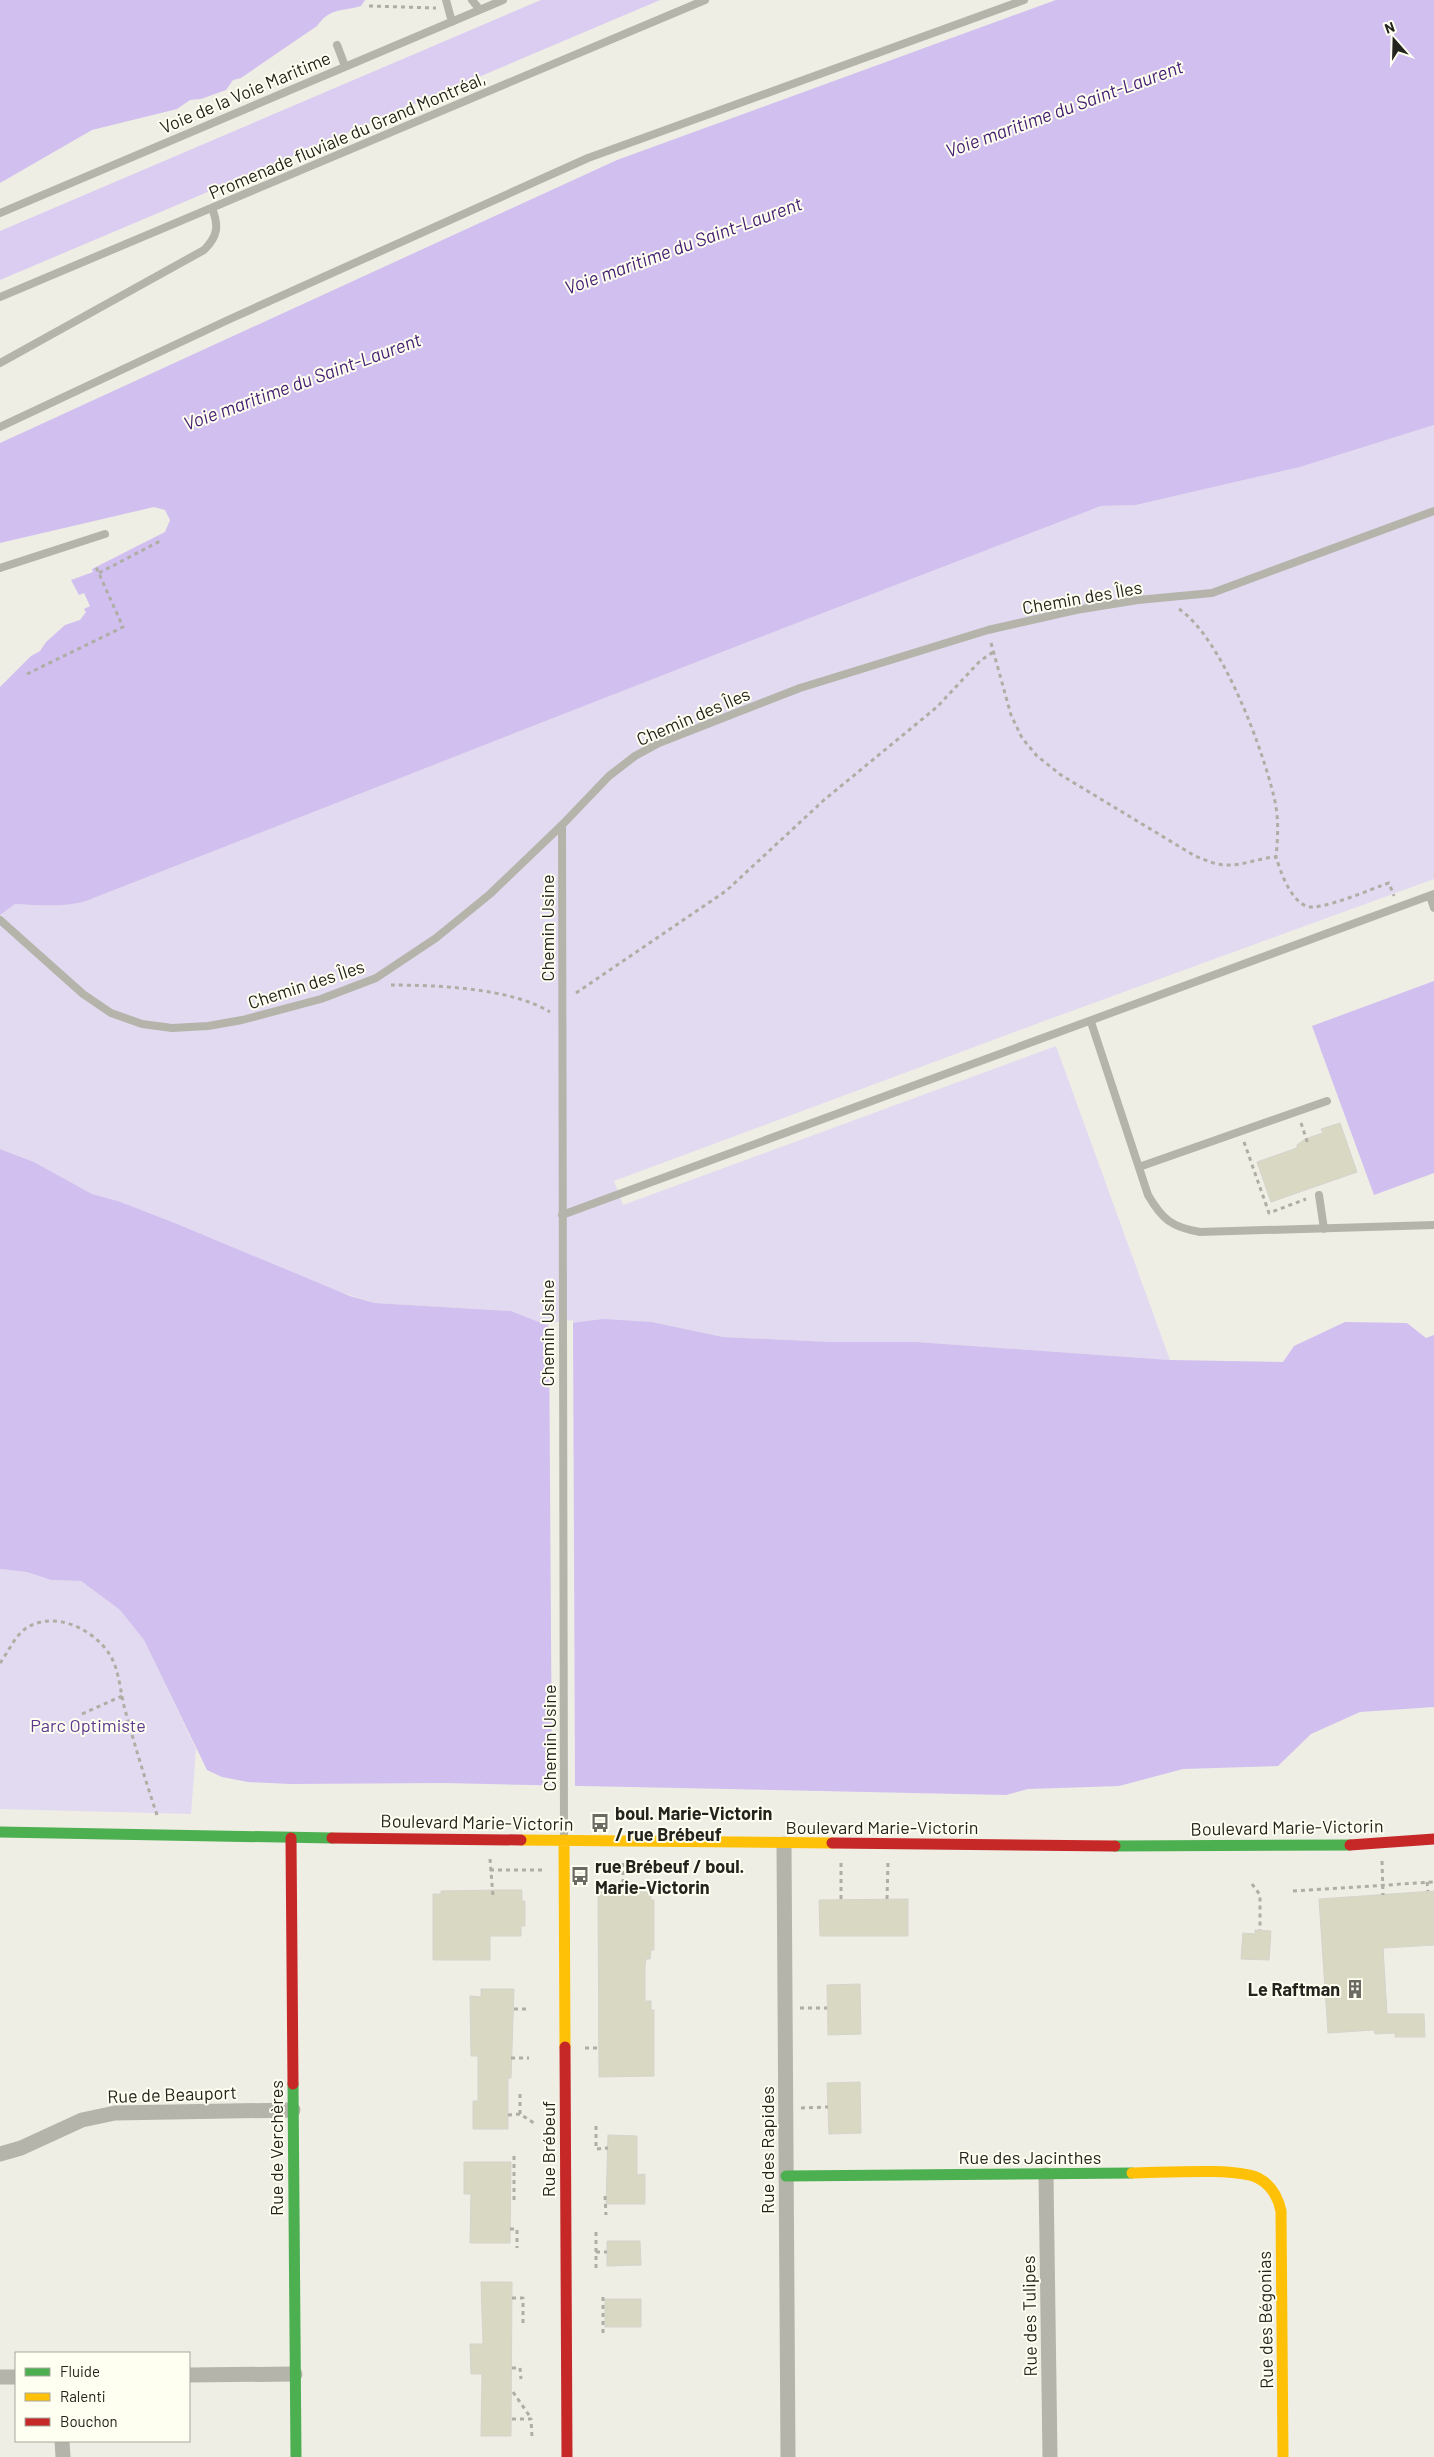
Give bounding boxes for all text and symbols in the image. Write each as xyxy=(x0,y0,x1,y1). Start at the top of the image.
north arrow xyxy=(1369,15,1419,65)
text: N xyxy=(1382,18,1397,37)
street label: Voie de la Voie Maritime xyxy=(156,46,334,138)
water label: Voie maritime du Saint-Laurent xyxy=(942,54,1186,162)
street label: Promenade fluviale du Grand Montréal, xyxy=(205,66,489,204)
water label: Voie maritime du Saint-Laurent xyxy=(561,191,805,299)
water label: Voie maritime du Saint-Laurent xyxy=(180,327,424,435)
street label: Chemin des Îles xyxy=(1020,576,1144,618)
street label: Chemin des Îles xyxy=(633,682,753,750)
street label: Chemin Usine xyxy=(536,875,558,981)
street label: Chemin des Îles xyxy=(245,955,367,1013)
street label: Chemin Usine xyxy=(536,1280,558,1386)
street label: Chemin Usine xyxy=(538,1685,560,1791)
park label: Parc Optimiste xyxy=(30,1714,146,1736)
place label: boul. Marie-Victorin / rue Brébeuf xyxy=(615,1802,772,1845)
street label: Boulevard Marie-Victorin xyxy=(380,1809,574,1835)
bus stop icon: boul. Marie-Victorin / rue Brébeuf xyxy=(589,1812,611,1834)
street label: Boulevard Marie-Victorin xyxy=(1190,1814,1384,1840)
street label: Boulevard Marie-Victorin xyxy=(785,1816,979,1838)
place label: rue Brébeuf / boul. Marie-Victorin xyxy=(595,1855,744,1898)
bus stop icon: rue Brébeuf / boul. Marie-Victorin xyxy=(569,1865,591,1887)
place label: Le Raftman xyxy=(1248,1978,1340,2000)
building icon: Le Raftman xyxy=(1344,1978,1366,2000)
street label: Rue de Verchères xyxy=(265,2080,287,2216)
street label: Rue de Beauport xyxy=(107,2081,237,2107)
street label: Rue des Rapides xyxy=(756,2086,778,2214)
street label: Rue Brébeuf xyxy=(537,2101,559,2197)
street label: Rue des Jacinthes xyxy=(959,2146,1101,2168)
street label: Rue des Bégonias xyxy=(1253,2251,1277,2389)
street label: Rue des Tulipes xyxy=(1017,2255,1041,2377)
legend xyxy=(15,2352,190,2442)
text: Fluide xyxy=(60,2362,100,2380)
text: Ralenti xyxy=(60,2387,106,2405)
text: Bouchon xyxy=(60,2412,118,2430)

